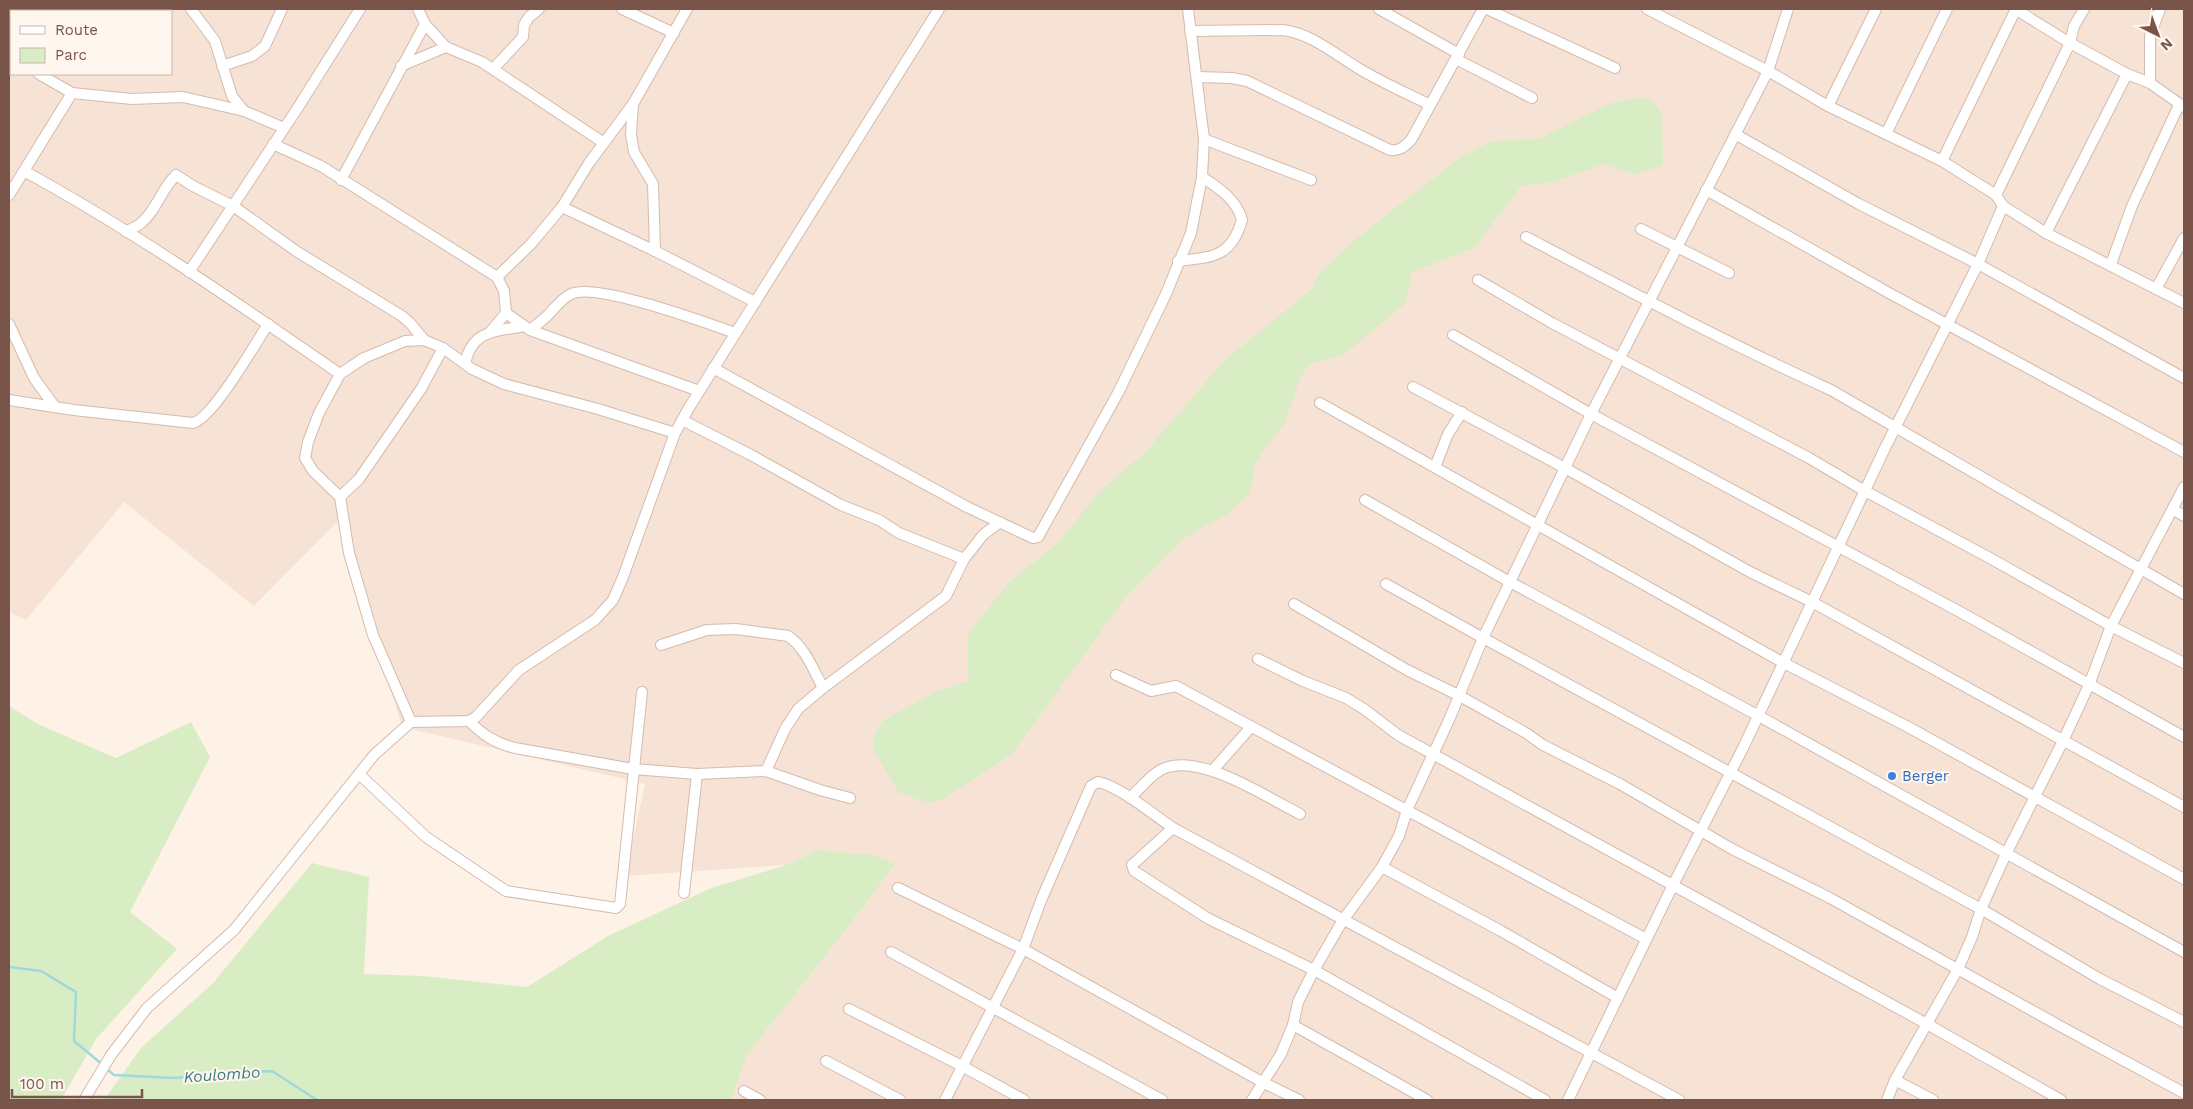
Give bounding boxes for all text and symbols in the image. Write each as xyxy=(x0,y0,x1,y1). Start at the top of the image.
legend xyxy=(10,10,172,75)
north arrow xyxy=(2133,10,2183,60)
text: Route xyxy=(55,21,98,39)
text: N xyxy=(2157,35,2176,54)
text: Parc xyxy=(55,46,87,64)
place label: Berger xyxy=(1902,767,1949,785)
marker: Berger xyxy=(1886,770,1898,782)
water label: Koulombo xyxy=(183,1062,261,1087)
scale bar xyxy=(12,1066,142,1098)
text: 100 m xyxy=(20,1075,64,1093)

